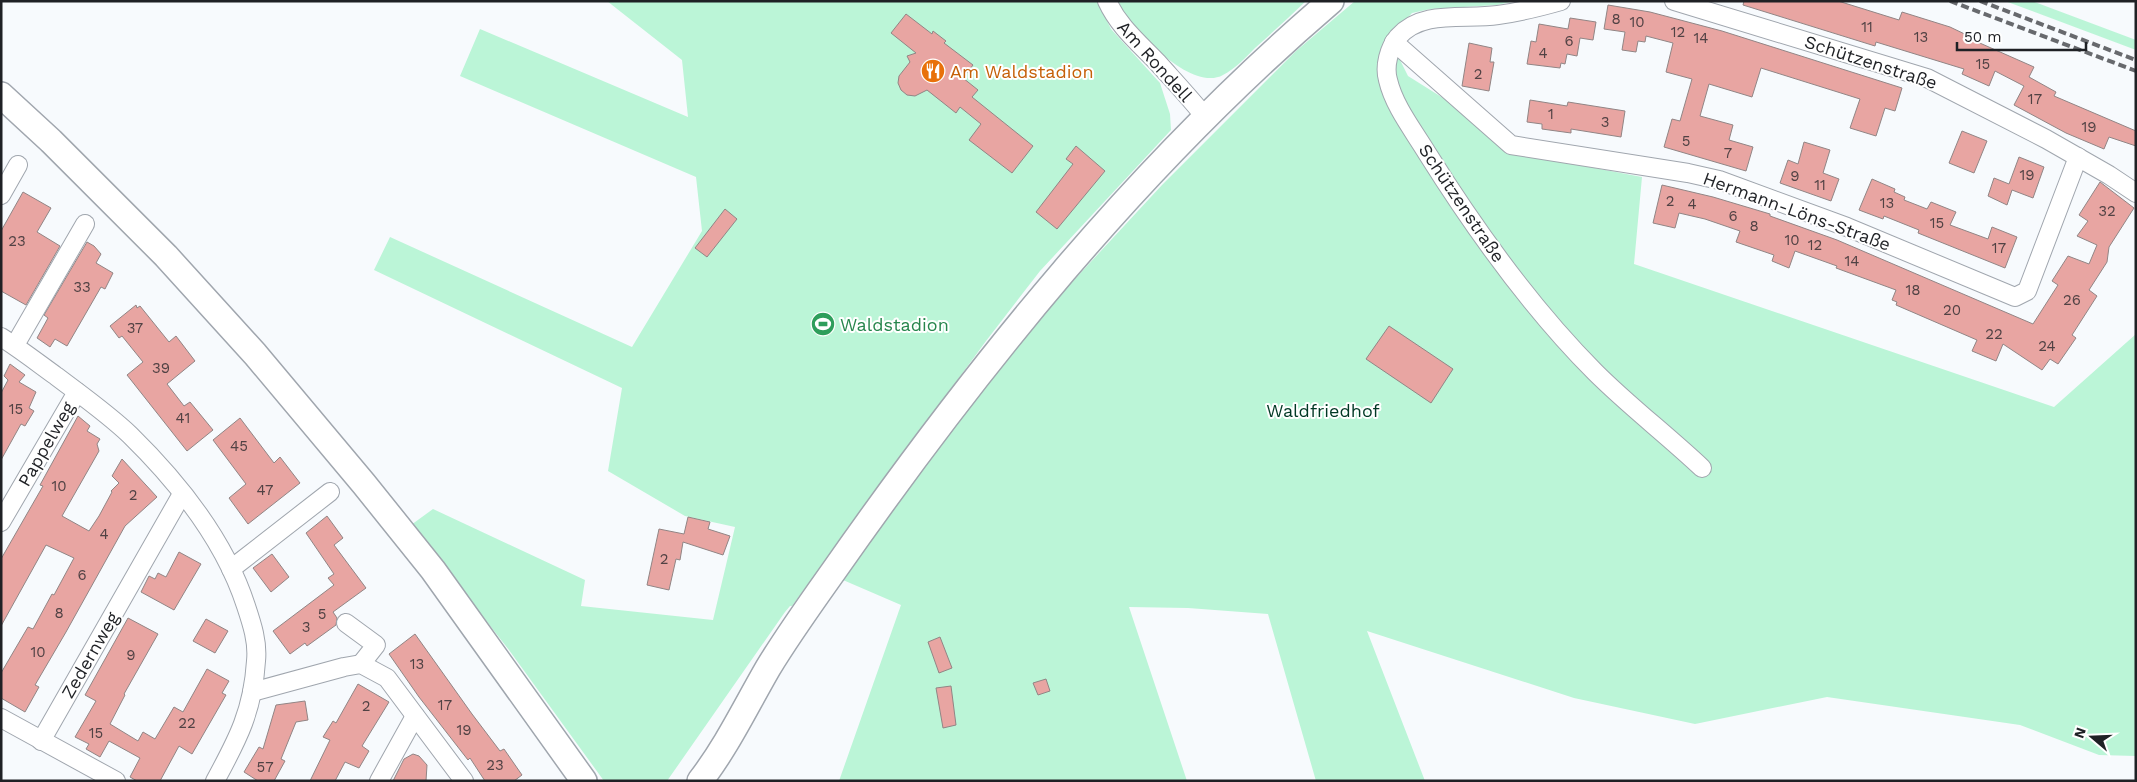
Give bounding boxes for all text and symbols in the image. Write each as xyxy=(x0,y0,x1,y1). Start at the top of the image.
house number: 8 xyxy=(1611,10,1621,28)
house number: 10 xyxy=(1629,13,1645,31)
street label: Am Rondell xyxy=(1113,16,1197,106)
house number: 11 xyxy=(1861,18,1873,36)
scale bar xyxy=(1957,20,2086,52)
house number: 12 xyxy=(1671,23,1685,41)
house number: 13 xyxy=(1914,28,1928,46)
text: 50 m xyxy=(1964,28,2001,46)
house number: 14 xyxy=(1693,29,1709,47)
street label: Schützenstraße xyxy=(1802,31,1940,93)
house number: 6 xyxy=(1564,32,1574,50)
house number: 4 xyxy=(1538,44,1548,62)
house number: 15 xyxy=(1976,55,1990,73)
restaurant icon: Am Waldstadion xyxy=(920,58,946,84)
place label: Am Waldstadion xyxy=(950,61,1094,82)
house number: 2 xyxy=(1474,65,1482,83)
house number: 17 xyxy=(2028,90,2042,108)
house number: 1 xyxy=(1548,105,1554,123)
house number: 3 xyxy=(1601,113,1609,131)
house number: 19 xyxy=(2081,118,2097,136)
house number: 5 xyxy=(1682,132,1690,150)
street label: Schützenstraße xyxy=(1415,140,1509,266)
house number: 7 xyxy=(1724,144,1732,162)
house number: 19 xyxy=(2019,166,2035,184)
street label: Hermann-Löns-Straße xyxy=(1700,167,1894,255)
house number: 9 xyxy=(1790,167,1800,185)
house number: 11 xyxy=(1814,176,1826,194)
house number: 2 xyxy=(1666,192,1674,210)
house number: 13 xyxy=(1880,194,1894,212)
house number: 4 xyxy=(1687,195,1697,213)
house number: 32 xyxy=(2098,202,2116,220)
house number: 6 xyxy=(1728,207,1738,225)
house number: 15 xyxy=(1930,214,1944,232)
house number: 8 xyxy=(1749,217,1759,235)
house number: 10 xyxy=(1784,231,1800,249)
house number: 23 xyxy=(8,232,26,250)
house number: 12 xyxy=(1808,236,1822,254)
house number: 17 xyxy=(1992,239,2006,257)
house number: 14 xyxy=(1844,252,1860,270)
house number: 33 xyxy=(73,278,91,296)
house number: 18 xyxy=(1905,281,1921,299)
house number: 26 xyxy=(2063,291,2081,309)
house number: 20 xyxy=(1943,301,1961,319)
sports icon: Waldstadion xyxy=(810,311,836,337)
place label: Waldstadion xyxy=(840,314,949,335)
house number: 37 xyxy=(127,319,143,337)
house number: 22 xyxy=(1985,325,2003,343)
house number: 24 xyxy=(2038,337,2056,355)
house number: 39 xyxy=(152,359,170,377)
street label: Pappelweg xyxy=(13,398,79,490)
house number: 15 xyxy=(9,400,23,418)
park label: Waldfriedhof xyxy=(1266,400,1380,421)
house number: 41 xyxy=(176,409,190,427)
house number: 45 xyxy=(230,437,248,455)
house number: 10 xyxy=(51,477,67,495)
house number: 47 xyxy=(257,481,273,499)
house number: 2 xyxy=(129,486,137,504)
house number: 4 xyxy=(99,525,109,543)
house number: 2 xyxy=(660,550,668,568)
house number: 6 xyxy=(77,566,87,584)
house number: 8 xyxy=(54,604,64,622)
house number: 5 xyxy=(318,605,326,623)
street label: Zedernweg xyxy=(57,608,123,702)
house number: 3 xyxy=(302,618,310,636)
house number: 10 xyxy=(30,643,46,661)
house number: 9 xyxy=(126,646,136,664)
house number: 13 xyxy=(410,655,424,673)
house number: 17 xyxy=(438,696,452,714)
house number: 2 xyxy=(362,697,370,715)
north arrow xyxy=(2067,712,2117,762)
house number: 22 xyxy=(178,714,196,732)
house number: 19 xyxy=(456,721,472,739)
house number: 15 xyxy=(89,724,103,742)
text: N xyxy=(2070,725,2089,740)
house number: 23 xyxy=(486,756,504,774)
house number: 57 xyxy=(256,758,274,776)

